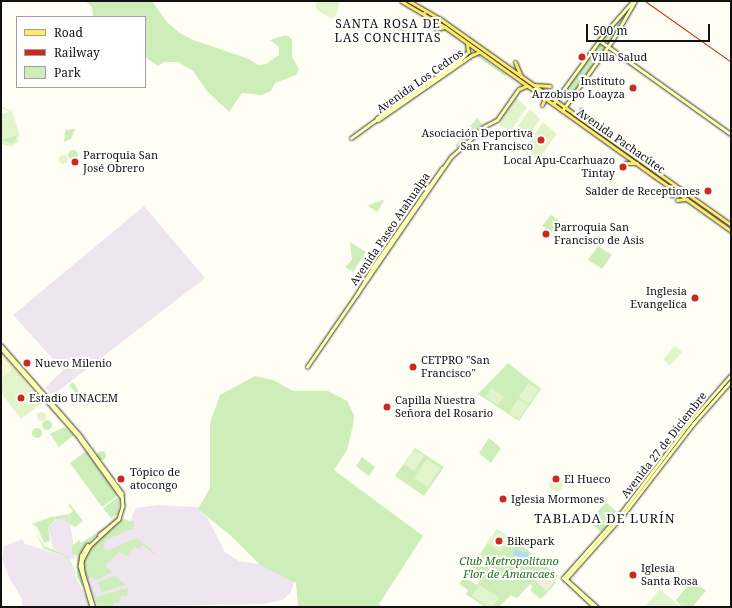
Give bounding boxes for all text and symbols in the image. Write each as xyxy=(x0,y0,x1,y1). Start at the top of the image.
legend xyxy=(16,16,146,88)
scale bar xyxy=(588,16,712,42)
district label: SANTA ROSA DE LAS CONCHITAS xyxy=(335,17,441,45)
text: 500 m xyxy=(593,22,628,39)
text: Road xyxy=(54,24,83,41)
text: Railway xyxy=(54,44,100,61)
street label: Avenida Los Cedros xyxy=(374,46,466,116)
place label: Villa Salud xyxy=(591,50,647,64)
marker: Villa Salud xyxy=(576,51,588,63)
text: Park xyxy=(54,64,81,81)
place label: Instituto Arzobispo Loayza xyxy=(532,75,625,101)
marker: Instituto Arzobispo Loayza xyxy=(628,83,638,93)
street label: Avenida Pachacútec xyxy=(574,106,668,176)
place label: Asociación Deportiva San Francisco xyxy=(421,127,533,153)
marker: Asociación Deportiva San Francisco xyxy=(536,135,546,145)
place label: Parroquia San José Obrero xyxy=(83,149,158,175)
place label: Local Apu-Ccarhuazo Tintay xyxy=(503,154,615,180)
marker: Parroquia San José Obrero xyxy=(70,157,80,167)
marker: Local Apu-Ccarhuazo Tintay xyxy=(618,162,628,172)
street label: Avenida Paseo Atahualpa xyxy=(347,170,433,288)
place label: Salder de Receptiones xyxy=(585,184,700,198)
marker: Salder de Receptiones xyxy=(703,186,713,196)
place label: Parroquia San Francisco de Asis xyxy=(554,221,644,247)
marker: Parroquia San Francisco de Asis xyxy=(541,229,551,239)
place label: Inglesia Evangelica xyxy=(630,285,687,311)
marker: Inglesia Evangelica xyxy=(690,293,700,303)
place label: CETPRO "San Francisco" xyxy=(421,354,490,380)
place label: Nuevo Milenio xyxy=(35,356,112,370)
marker: Nuevo Milenio xyxy=(22,358,32,368)
marker: CETPRO "San Francisco" xyxy=(408,362,418,372)
street label: Avenida 27 de Diciembre xyxy=(618,389,710,501)
place label: Estadio UNACEM xyxy=(29,391,118,405)
marker: Estadio UNACEM xyxy=(16,393,26,403)
place label: Capilla Nuestra Señora del Rosario xyxy=(395,394,493,420)
marker: Capilla Nuestra Señora del Rosario xyxy=(382,402,392,412)
place label: Tópico de atocongo xyxy=(130,466,180,492)
place label: El Hueco xyxy=(564,472,610,486)
marker: Tópico de atocongo xyxy=(115,473,127,485)
marker: El Hueco xyxy=(551,474,561,484)
place label: Iglesia Mormones xyxy=(511,492,604,506)
marker: Iglesia Mormones xyxy=(498,494,508,504)
district label: TABLADA DE LURÍN xyxy=(534,510,676,526)
place label: Bikepark xyxy=(507,534,554,548)
marker: Bikepark xyxy=(494,536,504,546)
park label: Club Metropolitano Flor de Amancaes xyxy=(459,555,559,581)
place label: Iglesia Santa Rosa xyxy=(641,562,698,588)
marker: Iglesia Santa Rosa xyxy=(628,570,638,580)

